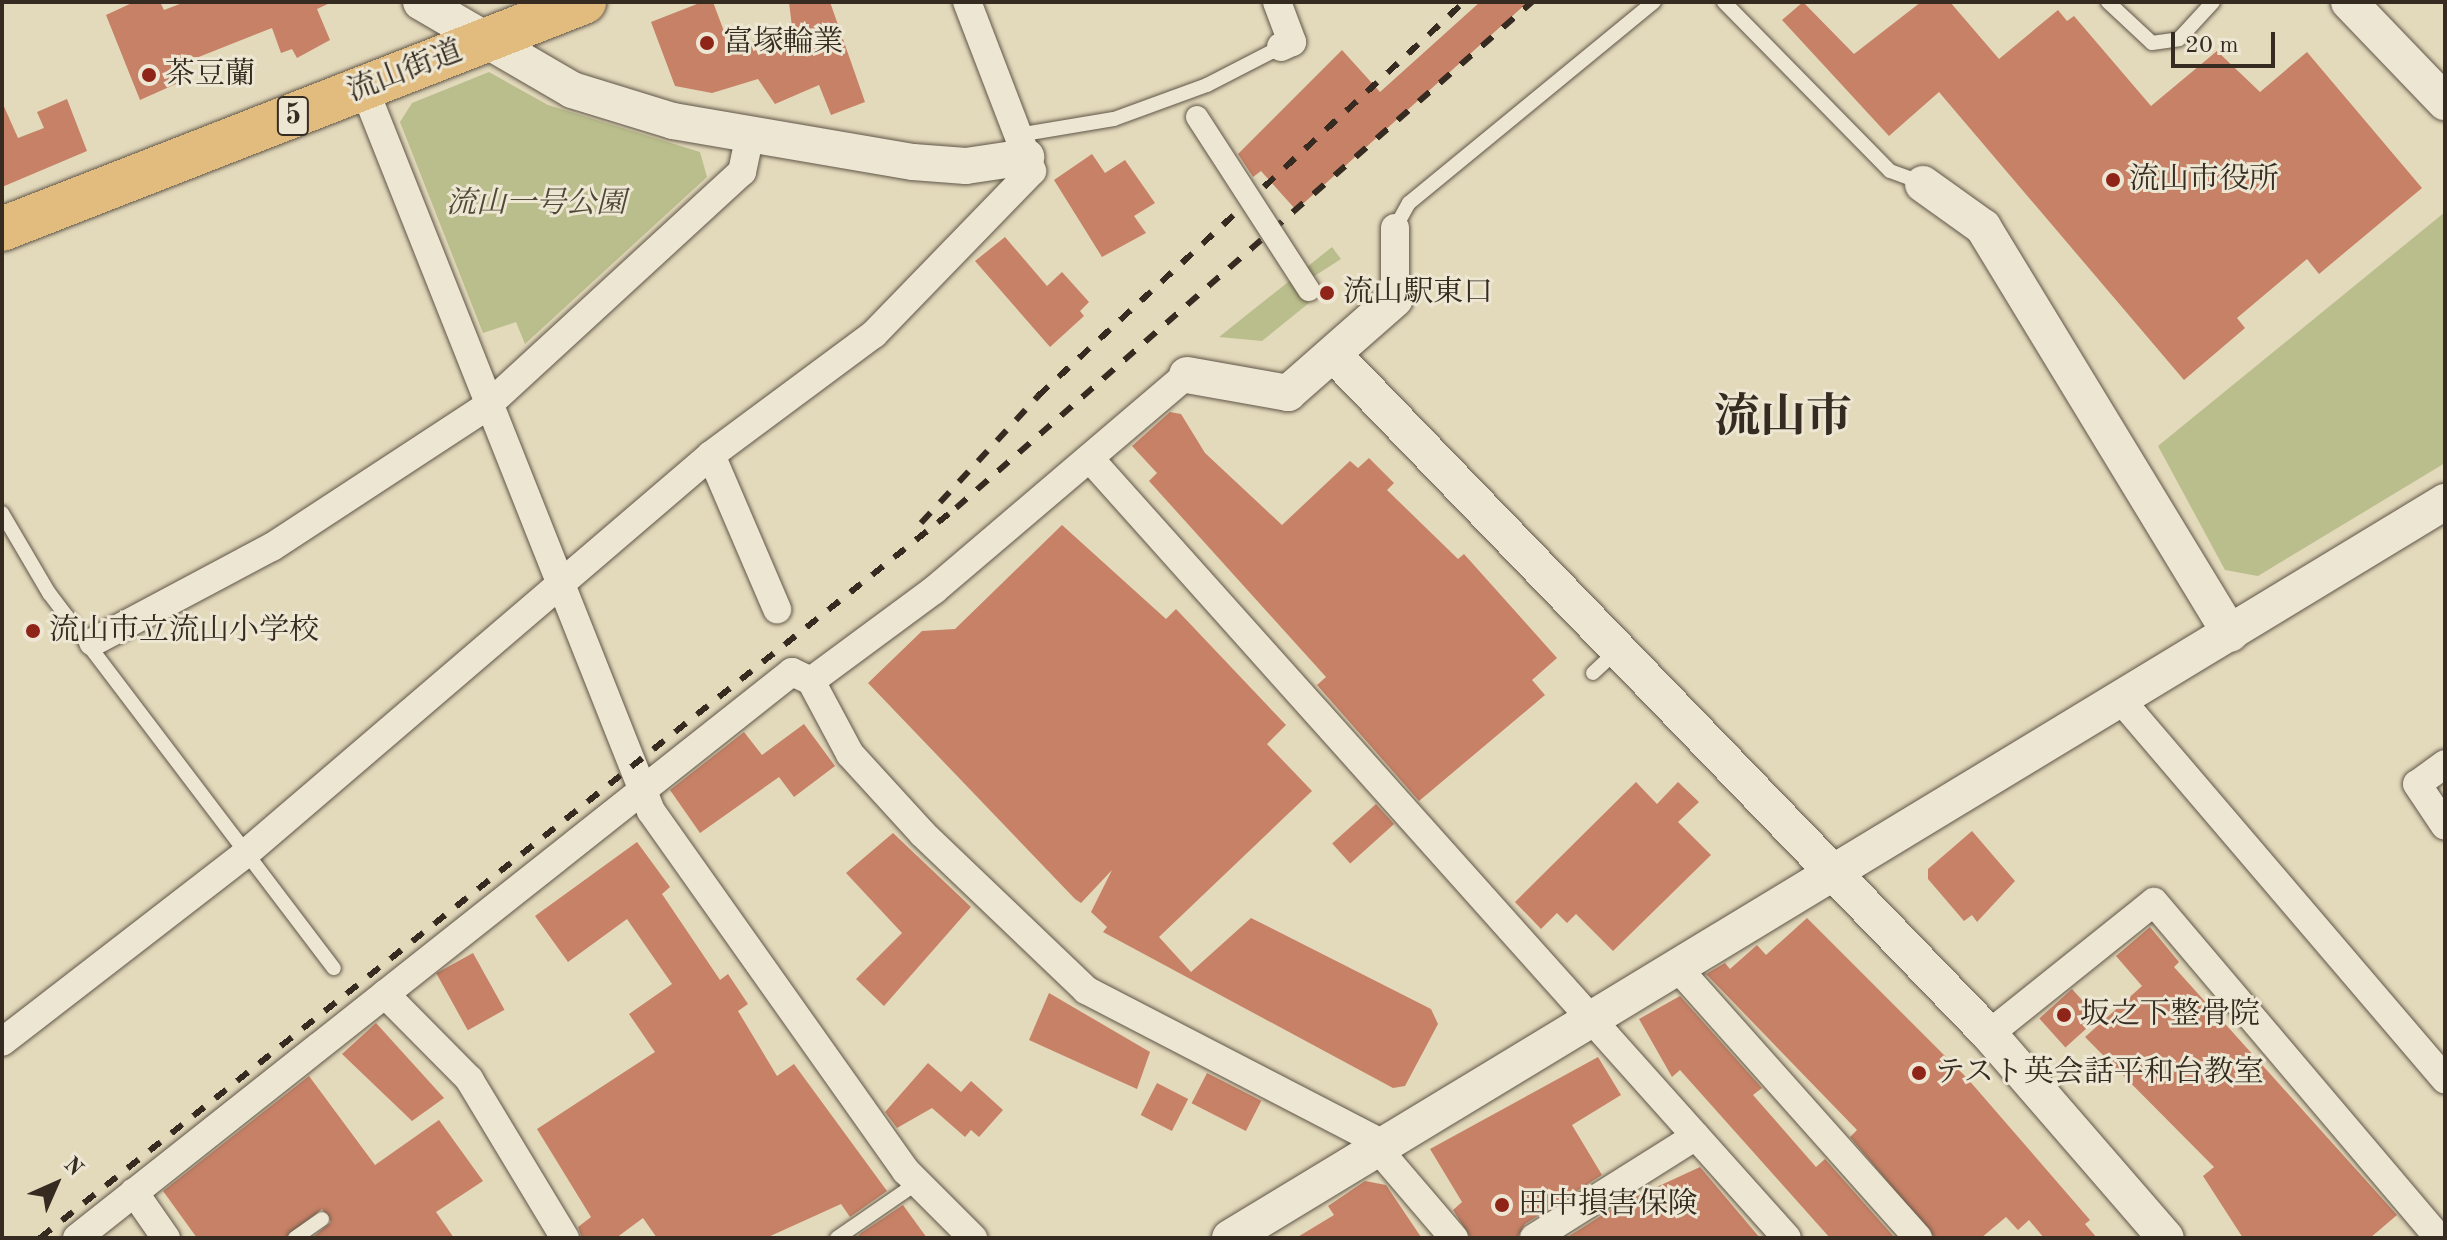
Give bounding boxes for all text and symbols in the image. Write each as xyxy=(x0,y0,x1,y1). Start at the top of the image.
scale bar xyxy=(2175,16,2279,66)
place label: 富塚輪業 xyxy=(723,25,843,61)
street label: 流山街道 xyxy=(343,34,467,110)
marker: 富塚輪業 xyxy=(698,34,716,52)
text: 20 m xyxy=(2185,34,2239,58)
place label: 茶豆蘭 xyxy=(165,57,255,93)
marker: 茶豆蘭 xyxy=(140,66,158,84)
road number: 5 xyxy=(275,92,311,140)
place label: 流山市役所 xyxy=(2129,162,2279,198)
marker: 流山市役所 xyxy=(2104,171,2122,189)
park label: 流山一号公園 xyxy=(446,186,626,222)
place label: 流山駅東口 xyxy=(1343,275,1493,311)
marker: 流山駅東口 xyxy=(1318,284,1336,302)
district label: 流山市 xyxy=(1714,391,1852,447)
place label: 流山市立流山小学校 xyxy=(49,613,319,649)
marker: 流山市立流山小学校 xyxy=(24,622,42,640)
place label: 坂之下整骨院 xyxy=(2080,997,2260,1033)
marker: 坂之下整骨院 xyxy=(2055,1006,2073,1024)
place label: テスト英会話平和台教室 xyxy=(1935,1055,2265,1091)
marker: テスト英会話平和台教室 xyxy=(1910,1064,1928,1082)
north arrow xyxy=(16,1144,96,1224)
text: N xyxy=(59,1153,87,1181)
place label: 田中損害保険 xyxy=(1518,1187,1698,1223)
marker: 田中損害保険 xyxy=(1493,1196,1511,1214)

